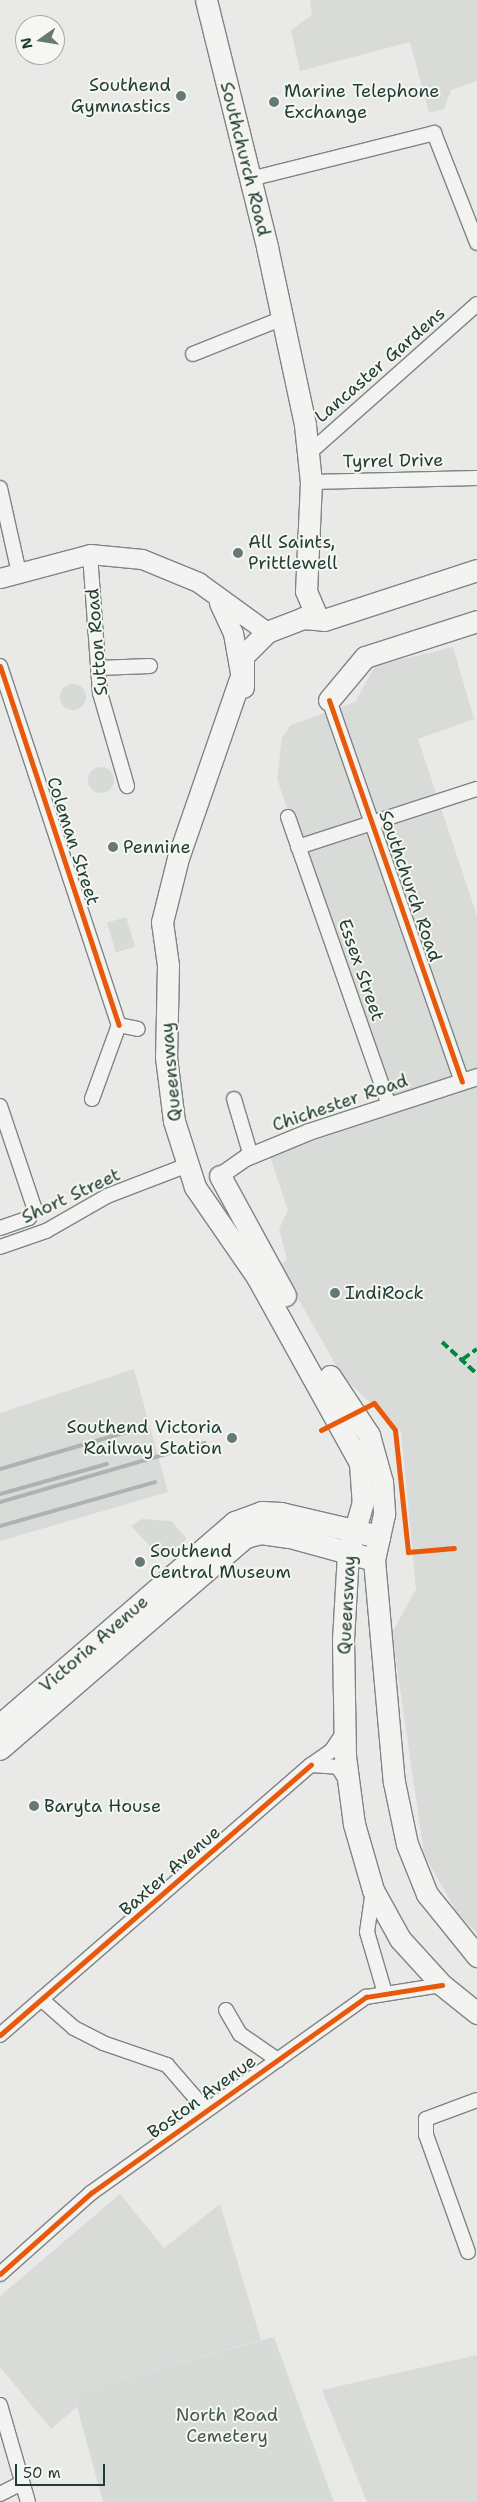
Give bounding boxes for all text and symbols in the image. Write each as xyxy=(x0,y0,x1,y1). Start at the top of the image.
north arrow xyxy=(15,15,65,65)
text: N xyxy=(16,36,36,51)
place label: Southend Gymnastics xyxy=(71,75,171,118)
street label: Southchurch Road xyxy=(215,80,275,238)
place label: Marine Telephone Exchange xyxy=(284,81,440,124)
marker: Southend Gymnastics xyxy=(175,90,187,102)
marker: Marine Telephone Exchange xyxy=(268,96,280,108)
street label: Lancaster Gardens xyxy=(310,303,450,427)
street label: Tyrrel Drive xyxy=(342,449,444,473)
place label: All Saints, Prittlewell xyxy=(248,532,338,574)
marker: All Saints, Prittlewell xyxy=(232,547,244,559)
street label: Sutton Road xyxy=(82,587,112,697)
street label: Coleman Street xyxy=(42,774,104,908)
street label: Southchurch Road xyxy=(374,808,446,964)
place label: Pennine xyxy=(123,836,191,858)
marker: Pennine xyxy=(107,841,119,853)
street label: Essex Street xyxy=(333,916,389,1024)
street label: Queensway xyxy=(156,1022,186,1122)
street label: Chichester Road xyxy=(269,1070,411,1136)
street label: Short Street xyxy=(18,1164,124,1228)
place label: IndiRock xyxy=(345,1282,424,1304)
marker: IndiRock xyxy=(329,1287,341,1299)
place label: Southend Victoria Railway Station xyxy=(66,1417,222,1460)
marker: Southend Victoria Railway Station xyxy=(226,1432,238,1444)
place label: Southend Central Museum xyxy=(150,1541,291,1584)
street label: Queensway xyxy=(334,1555,360,1655)
marker: Southend Central Museum xyxy=(134,1556,146,1568)
street label: Victoria Avenue xyxy=(35,1591,153,1697)
place label: Baryta House xyxy=(44,1795,161,1817)
marker: Baryta House xyxy=(28,1800,40,1812)
street label: Baxter Avenue xyxy=(115,1821,225,1921)
street label: Boston Avenue xyxy=(144,2050,260,2144)
park label: North Road Cemetery xyxy=(176,2405,278,2448)
scale bar xyxy=(18,2454,108,2486)
text: 50 m xyxy=(23,2463,61,2483)

